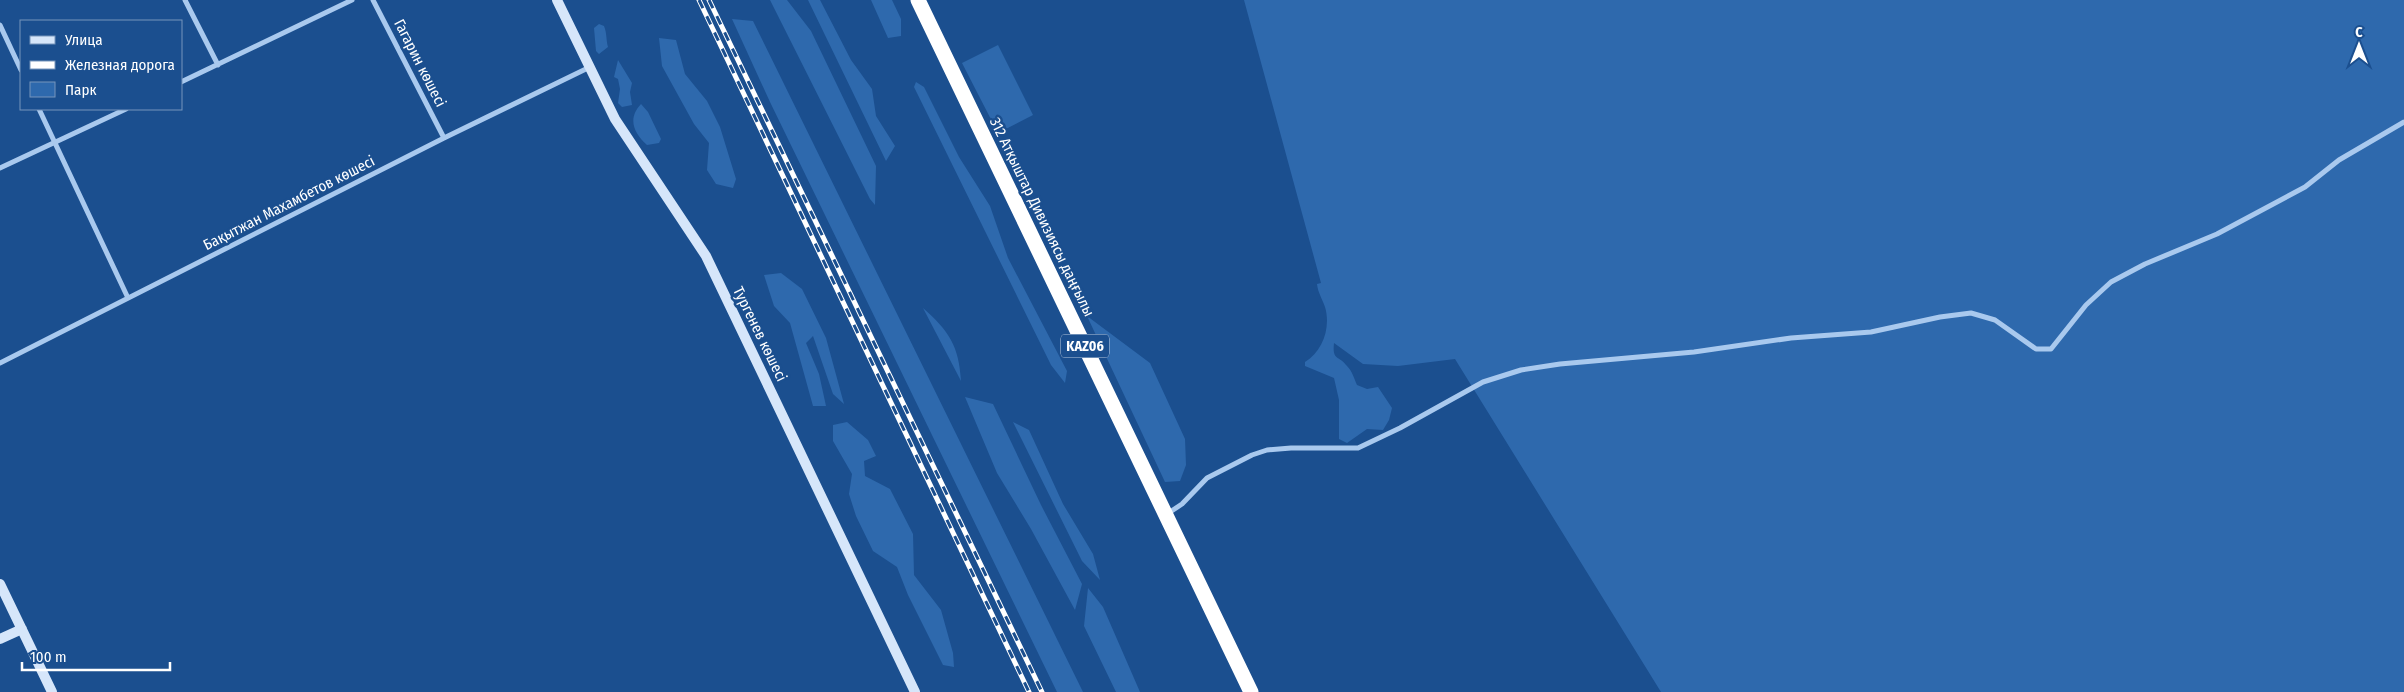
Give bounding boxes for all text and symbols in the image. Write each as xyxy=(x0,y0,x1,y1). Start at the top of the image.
street label: Гагарин көшесі xyxy=(390,16,450,110)
legend xyxy=(20,20,182,110)
north arrow xyxy=(2334,20,2384,70)
text: С xyxy=(2355,24,2363,41)
text: Улица xyxy=(64,31,103,49)
text: Железная дорога xyxy=(65,56,175,74)
text: Парк xyxy=(65,81,96,99)
street label: 312 Атқыштар Дивизиясы даңғылы xyxy=(986,115,1098,319)
street label: Бақытжан Махамбетов көшесі xyxy=(200,152,378,254)
street label: Тургенев көшесі xyxy=(729,284,791,384)
road number: KАZ06 xyxy=(1061,334,1109,358)
scale bar xyxy=(22,640,170,672)
text: 100 m xyxy=(30,648,67,666)

